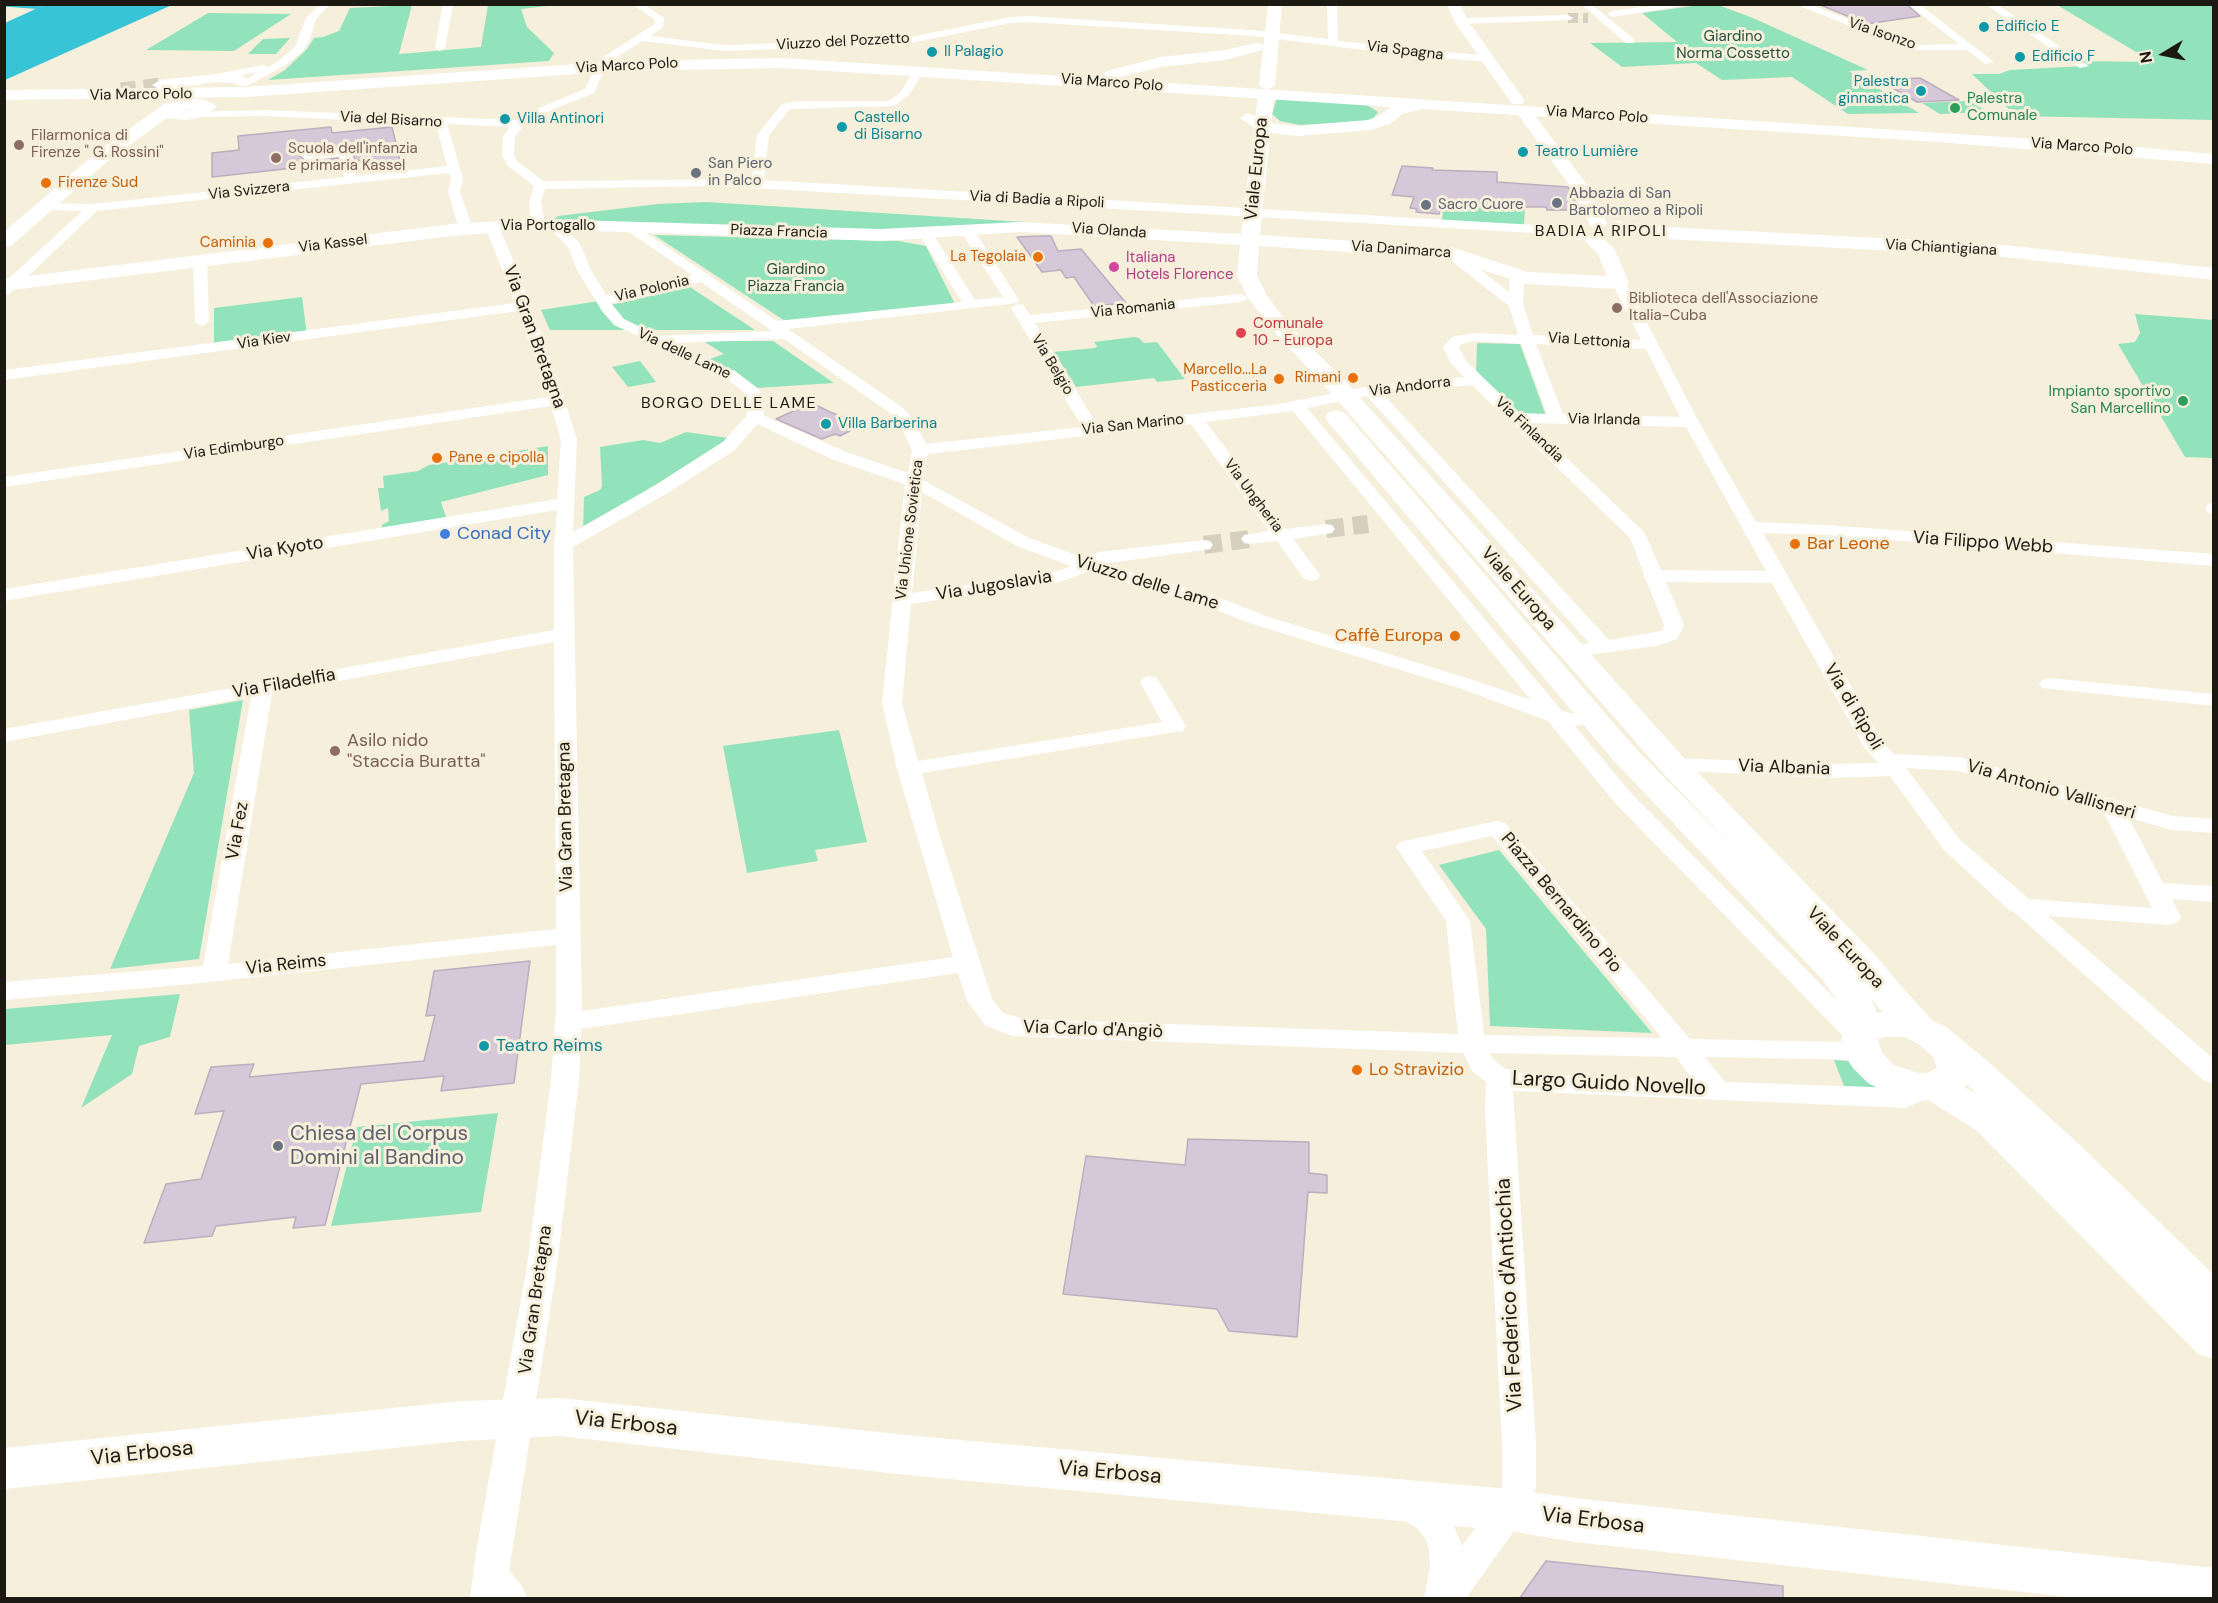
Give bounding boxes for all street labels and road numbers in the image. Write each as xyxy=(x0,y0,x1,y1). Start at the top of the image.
street label: Via Isonzo xyxy=(1846,14,1918,54)
street label: Viuzzo del Pozzetto xyxy=(776,30,910,54)
street label: Via Spagna xyxy=(1366,37,1444,65)
street label: Via Marco Polo xyxy=(575,54,679,78)
street label: Via Marco Polo xyxy=(1060,70,1164,96)
street label: Via Marco Polo xyxy=(90,85,192,105)
street label: Via Marco Polo xyxy=(1545,102,1649,128)
street label: Via del Bisarno xyxy=(339,108,443,132)
street label: Viale Europa xyxy=(1241,116,1273,222)
street label: Via Marco Polo xyxy=(2030,134,2134,160)
street label: Via Svizzera xyxy=(207,178,291,204)
street label: Via di Badia a Ripoli xyxy=(969,187,1105,213)
street label: Via Portogallo xyxy=(501,217,595,235)
street label: Via Olanda xyxy=(1071,219,1147,243)
street label: Piazza Francia xyxy=(730,221,828,243)
street label: Via Kassel xyxy=(298,231,368,257)
street label: Via Chiantigiana xyxy=(1885,236,1997,260)
street label: Via Danimarca xyxy=(1350,238,1452,262)
street label: Via Gran Bretagna xyxy=(498,263,570,411)
street label: Via Polonia xyxy=(613,272,691,306)
street label: Via Romania xyxy=(1090,296,1176,322)
street label: Via delle Lame xyxy=(634,325,734,383)
street label: Via Kiev xyxy=(236,328,292,354)
street label: Via Lettonia xyxy=(1547,329,1631,353)
street label: Via Belgio xyxy=(1027,331,1077,399)
street label: Via Andorra xyxy=(1368,373,1452,401)
street label: Via Finlandia xyxy=(1491,394,1567,466)
street label: Via Irlanda xyxy=(1568,410,1640,430)
street label: Via San Marino xyxy=(1081,411,1185,439)
street label: Via Edimburgo xyxy=(183,432,285,464)
street label: Via Ungheria xyxy=(1220,456,1286,536)
street label: Via Unione Sovietica xyxy=(892,459,928,601)
street label: Via Filippo Webb xyxy=(1912,527,2054,559)
street label: Via Kyoto xyxy=(245,532,325,566)
street label: Viale Europa xyxy=(1476,543,1560,635)
street label: Viuzzo delle Lame xyxy=(1073,551,1221,615)
street label: Via Jugoslavia xyxy=(935,566,1053,606)
street label: Via di Ripoli xyxy=(1819,660,1887,754)
street label: Via Filadelfia xyxy=(231,664,337,704)
street label: Via Gran Bretagna xyxy=(554,742,578,892)
street label: Via Albania xyxy=(1737,756,1831,780)
street label: Via Antonio Vallisneri xyxy=(1964,756,2138,824)
street label: Via Fez xyxy=(222,800,254,862)
street label: Piazza Bernardino Pio xyxy=(1496,828,1626,978)
street label: Viale Europa xyxy=(1802,903,1888,993)
street label: Via Reims xyxy=(245,950,327,980)
street label: Via Carlo d'Angiò xyxy=(1023,1017,1163,1043)
street label: Largo Guido Novello xyxy=(1511,1066,1707,1102)
street label: Via Federico d'Antiochia xyxy=(1491,1177,1529,1413)
street label: Via Gran Bretagna xyxy=(515,1224,557,1376)
street label: Via Erbosa xyxy=(573,1406,679,1442)
street label: Via Erbosa xyxy=(89,1436,195,1472)
street label: Via Erbosa xyxy=(1057,1456,1163,1490)
street label: Via Erbosa xyxy=(1540,1502,1646,1540)

